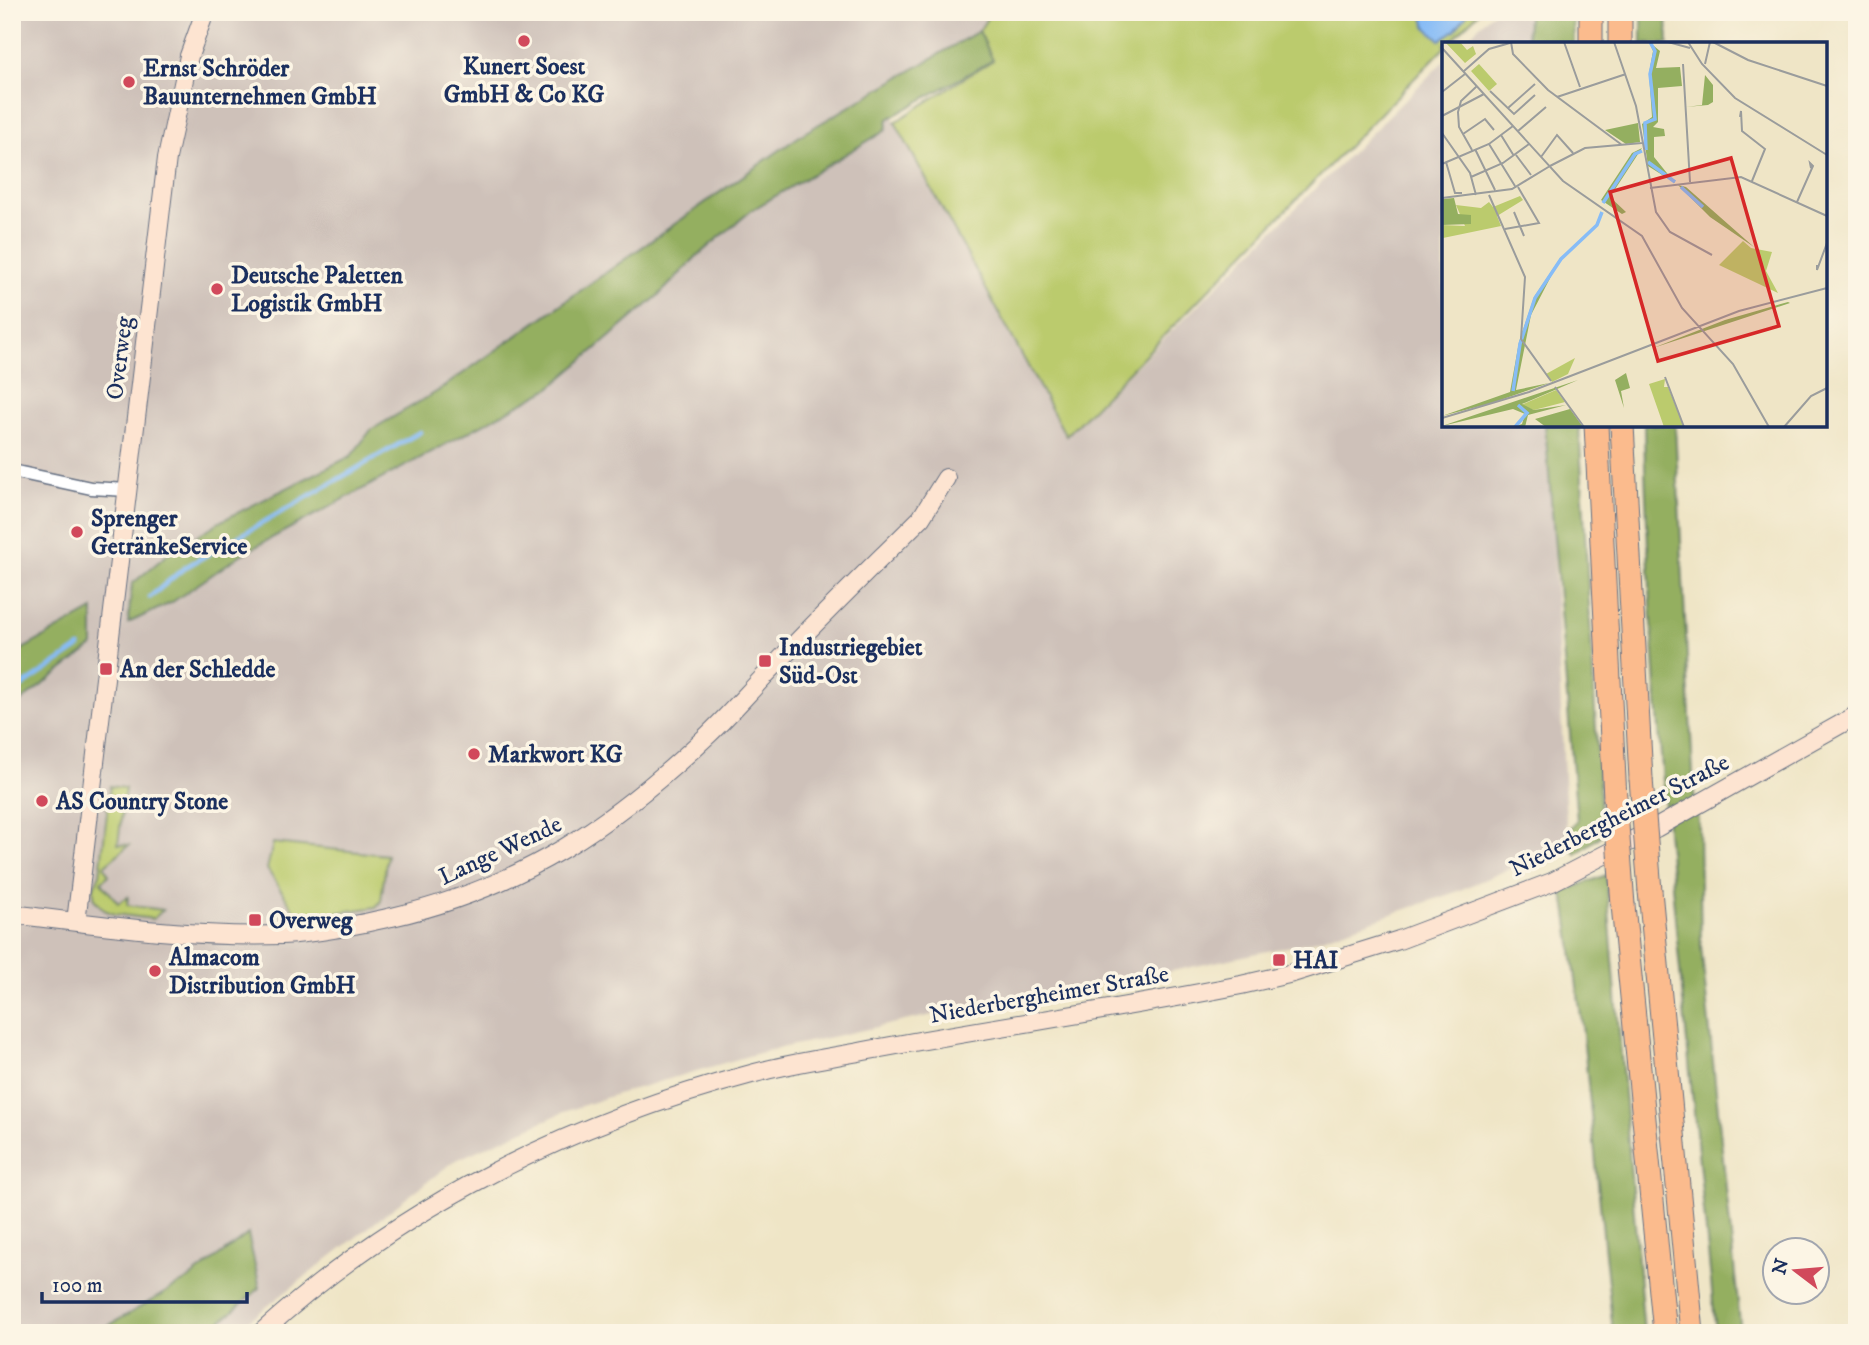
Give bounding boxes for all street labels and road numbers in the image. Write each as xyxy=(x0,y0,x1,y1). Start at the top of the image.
street label: Overweg xyxy=(100,315,140,401)
street label: Niederbergheimer Straße xyxy=(1505,748,1734,884)
street label: Lange Wende xyxy=(434,809,567,892)
street label: Niederbergheimer Straße xyxy=(927,959,1171,1031)

